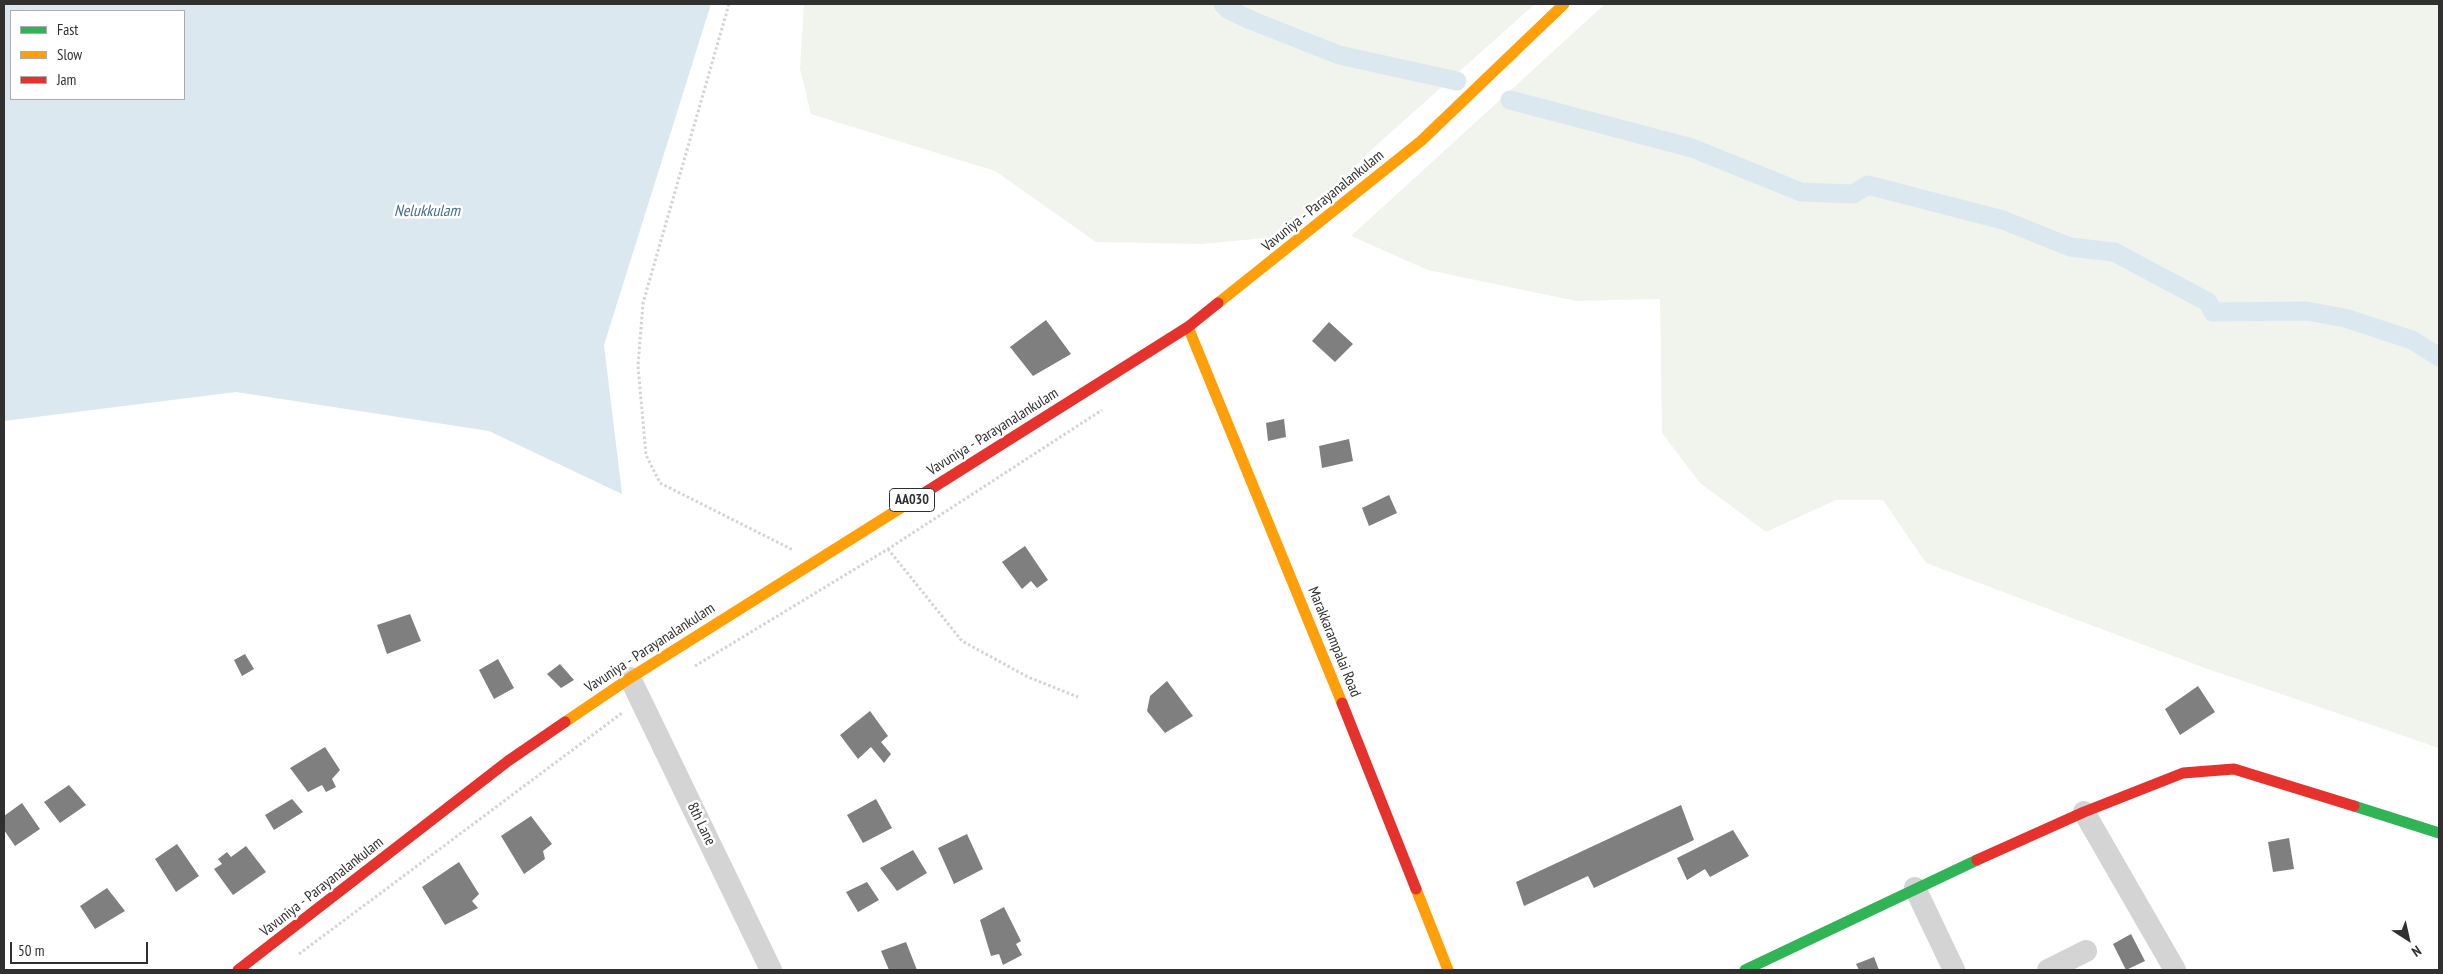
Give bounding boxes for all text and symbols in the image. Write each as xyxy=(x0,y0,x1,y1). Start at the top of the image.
legend xyxy=(10,10,185,100)
text: Fast xyxy=(57,20,78,39)
text: Slow xyxy=(57,45,82,64)
text: Jam xyxy=(57,70,76,89)
street label: Vavuniya - Parayanalankulam xyxy=(1259,146,1387,256)
water label: Nelukkulam xyxy=(394,201,460,221)
street label: Vavuniya - Parayanalankulam xyxy=(924,384,1062,480)
road number: AA030 xyxy=(890,488,934,512)
street label: Marakkarampalai Road xyxy=(1304,584,1364,700)
street label: Vavuniya - Parayanalankulam xyxy=(582,599,718,697)
street label: 8th Lane xyxy=(683,800,719,848)
street label: Vavuniya - Parayanalankulam xyxy=(257,833,387,941)
north arrow xyxy=(2383,914,2433,964)
scale bar xyxy=(12,932,150,964)
text: 50 m xyxy=(18,941,44,960)
text: N xyxy=(2408,942,2425,961)

